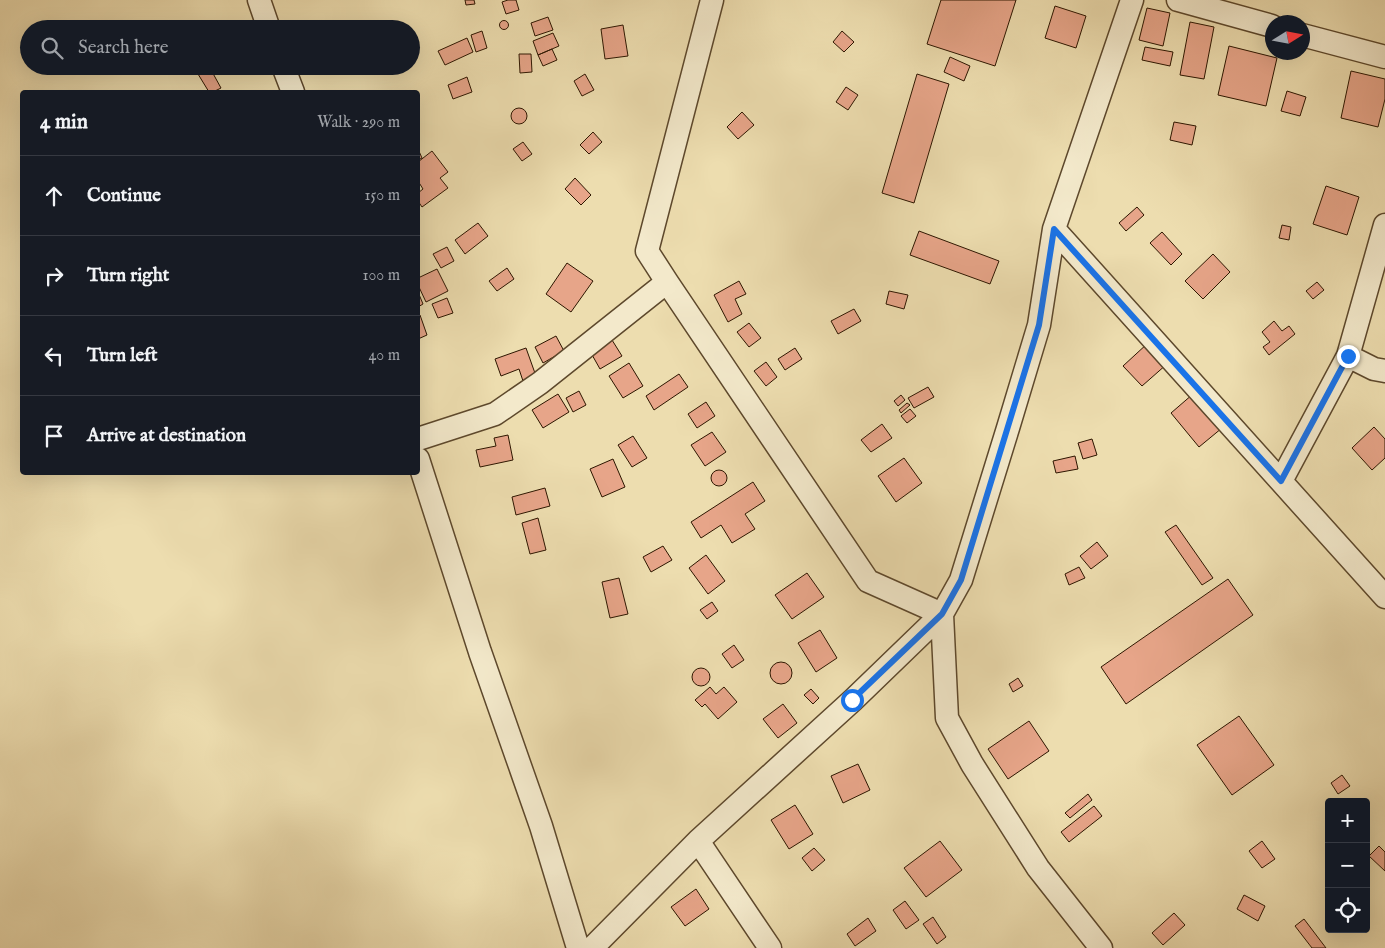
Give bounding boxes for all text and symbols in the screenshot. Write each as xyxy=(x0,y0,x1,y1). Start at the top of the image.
north arrow xyxy=(1265,15,1310,60)
search box xyxy=(20,20,420,75)
icon: search xyxy=(38,34,66,62)
text: Search here xyxy=(78,36,169,60)
text: 4 min xyxy=(40,109,88,136)
text: Walk · 290 m xyxy=(317,113,400,133)
icon: ahead xyxy=(40,182,68,210)
text: Continue xyxy=(87,184,161,208)
text: 150 m xyxy=(365,186,400,206)
icon: right xyxy=(40,262,68,290)
text: Turn right xyxy=(87,264,169,288)
text: 100 m xyxy=(363,266,400,286)
icon: left xyxy=(40,342,68,370)
text: Turn left xyxy=(87,344,158,368)
route end xyxy=(1337,345,1360,368)
text: 40 m xyxy=(368,346,400,366)
icon: arrive xyxy=(40,422,68,450)
text: Arrive at destination xyxy=(87,424,246,448)
route start xyxy=(841,689,864,712)
map controls xyxy=(1325,798,1370,933)
button: + xyxy=(1325,798,1370,843)
button: − xyxy=(1325,843,1370,888)
button: locate xyxy=(1325,888,1370,933)

